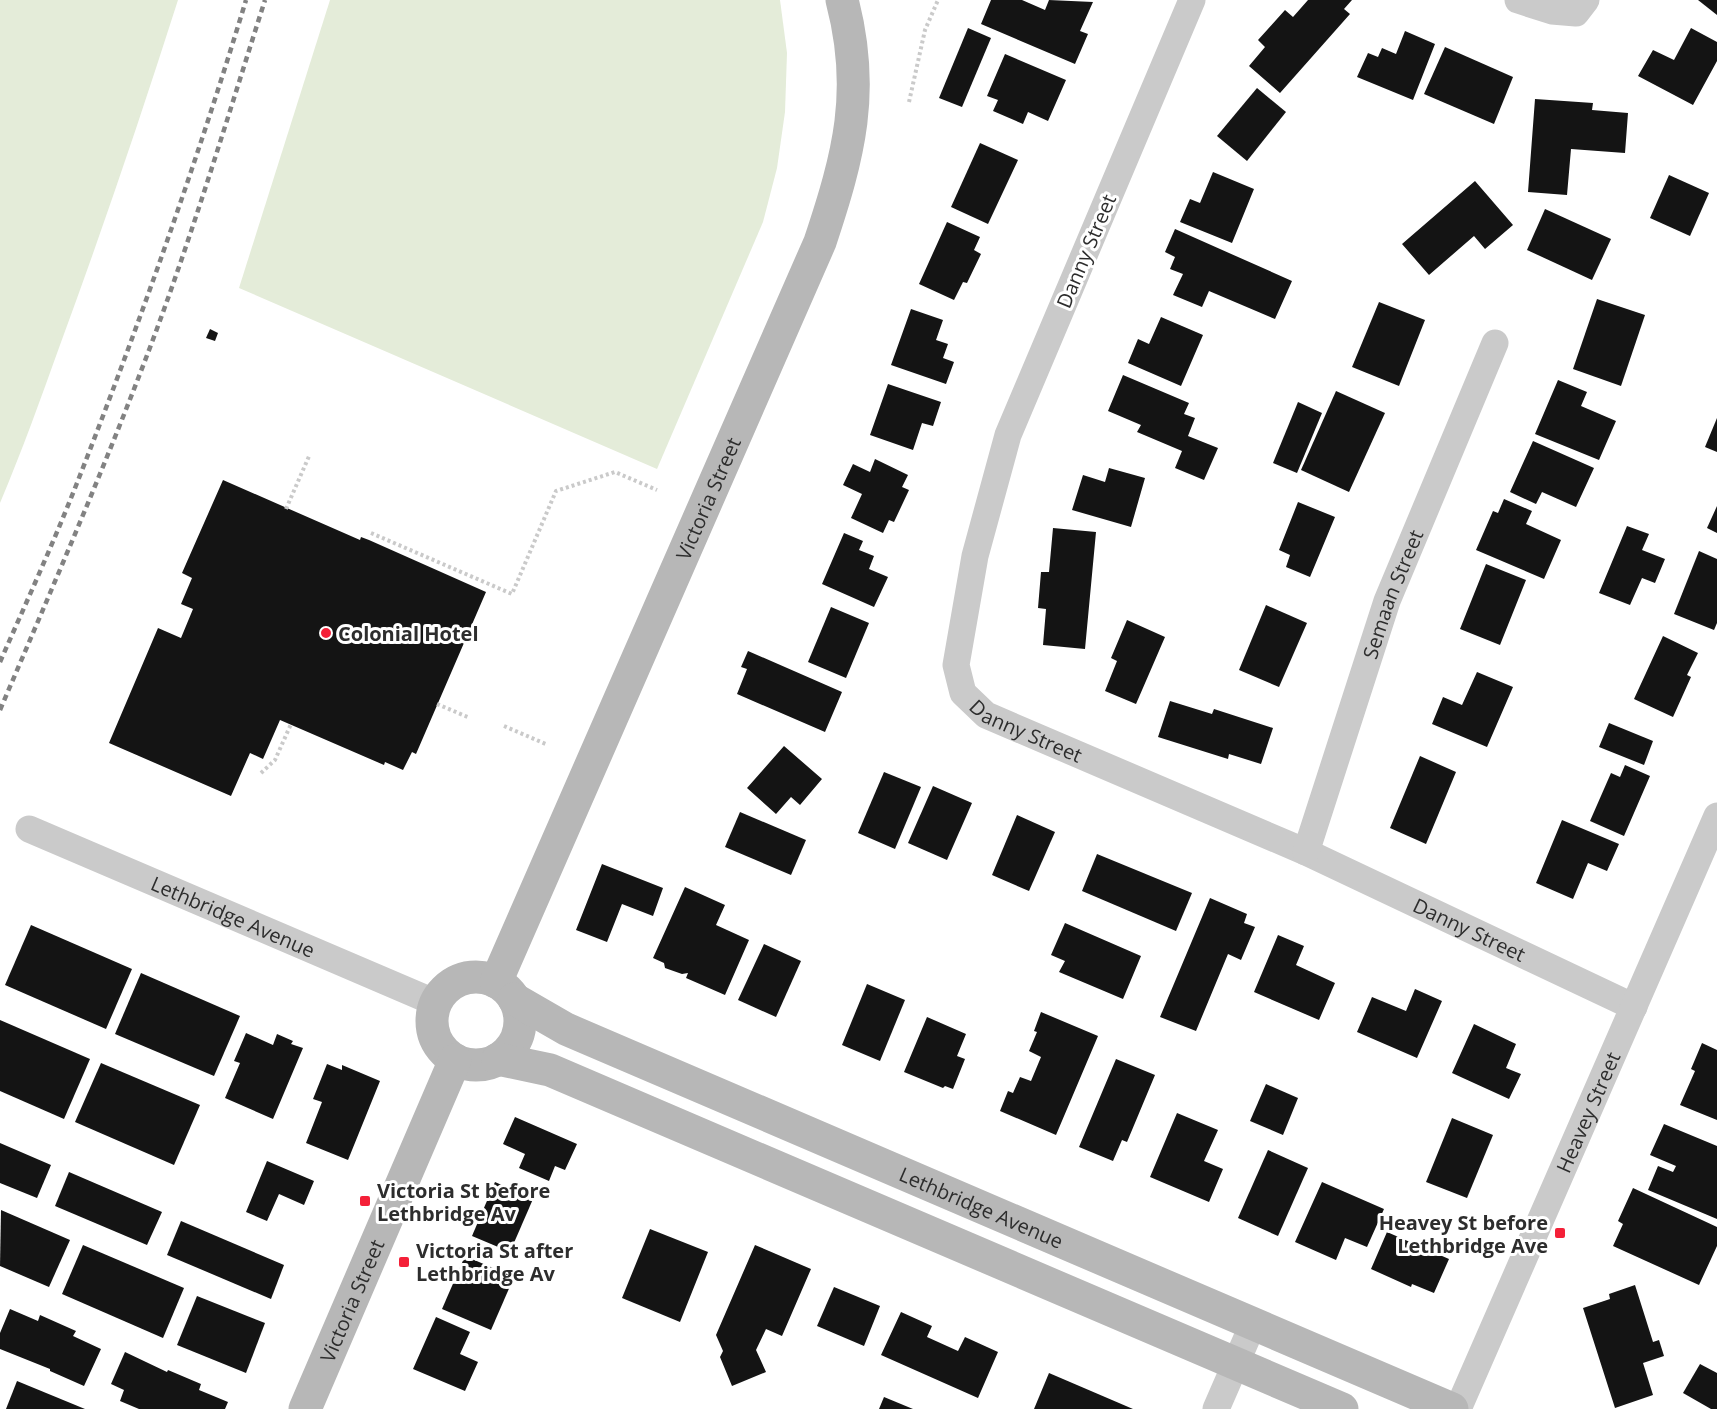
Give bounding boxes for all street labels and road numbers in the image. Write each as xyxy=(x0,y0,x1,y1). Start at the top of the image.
street label: Danny Street xyxy=(1050,190,1122,312)
street label: Victoria Street xyxy=(669,433,746,564)
street label: Semaan Street xyxy=(1356,525,1429,662)
street label: Danny Street xyxy=(964,693,1087,768)
street label: Lethbridge Avenue xyxy=(147,869,319,963)
street label: Danny Street xyxy=(1409,891,1530,967)
street label: Heavey Street xyxy=(1549,1047,1626,1177)
street label: Lethbridge Avenue xyxy=(895,1160,1067,1254)
street label: Victoria Street xyxy=(313,1235,390,1366)

